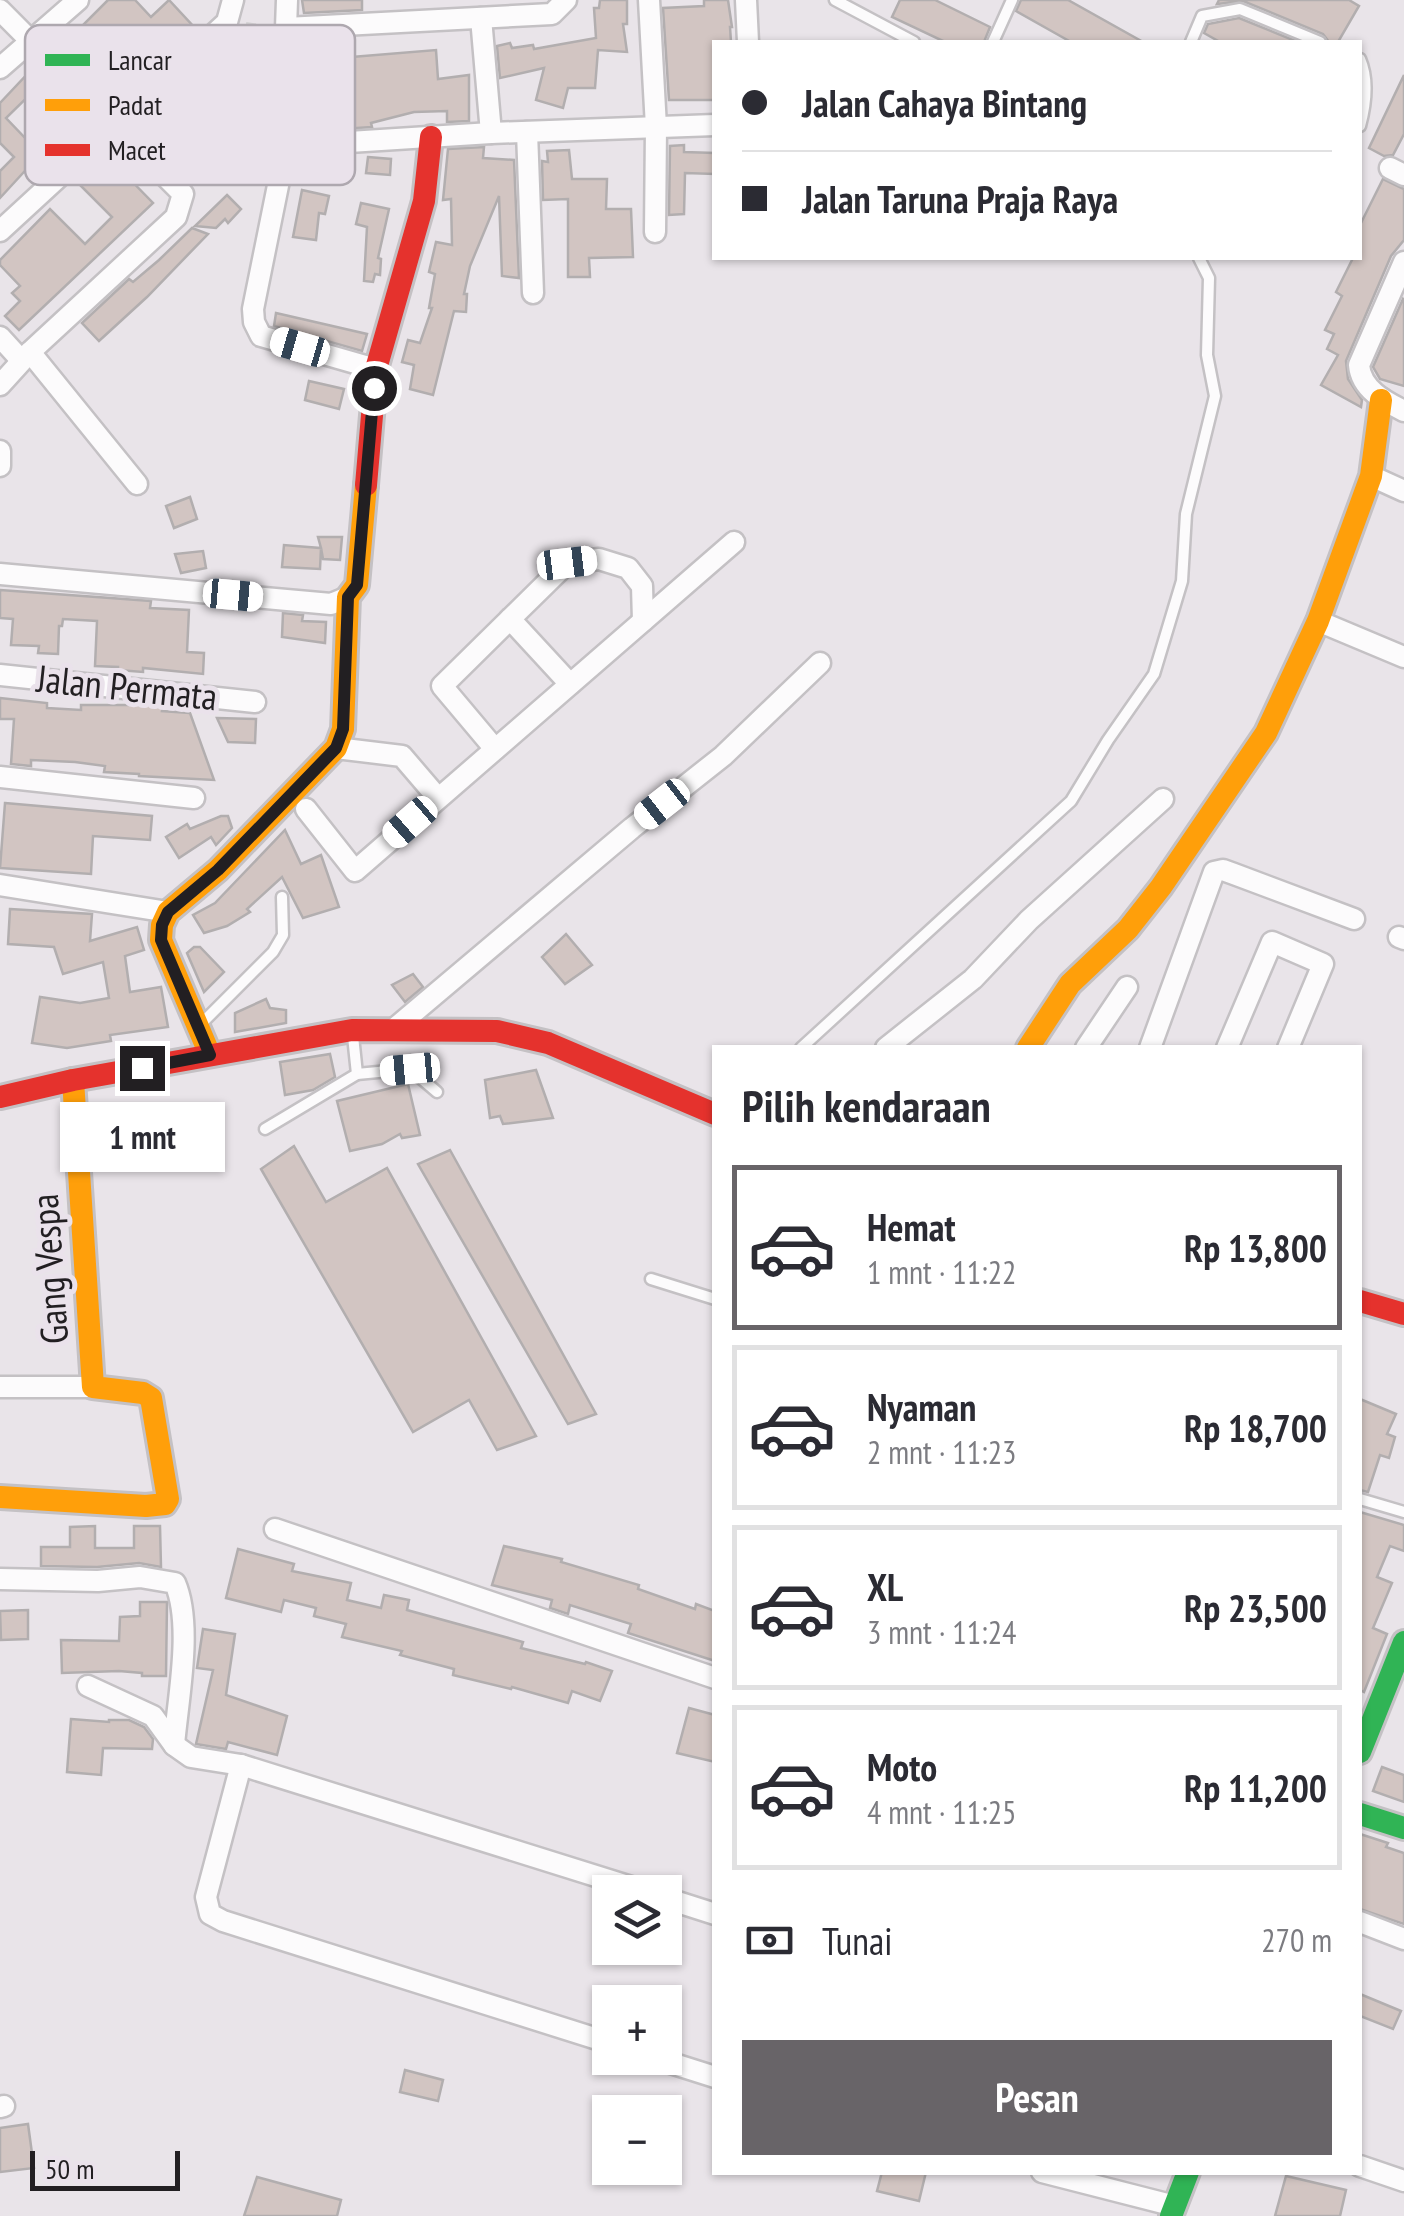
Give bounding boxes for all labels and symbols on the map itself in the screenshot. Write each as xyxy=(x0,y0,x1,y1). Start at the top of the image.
legend xyxy=(25,25,355,185)
text: Lancar xyxy=(108,41,172,78)
text: Padat xyxy=(108,86,162,123)
text: Macet xyxy=(108,131,166,168)
car xyxy=(267,324,333,370)
route start xyxy=(352,366,397,411)
car xyxy=(535,544,599,582)
car xyxy=(202,577,264,613)
street label: Jalan Permata xyxy=(34,653,220,720)
car xyxy=(629,774,695,834)
car xyxy=(378,791,442,853)
route end xyxy=(120,1046,165,1091)
car xyxy=(379,1051,441,1087)
callout: 1 mnt xyxy=(59,1103,224,1173)
street label: Gang Vespa xyxy=(19,1193,78,1346)
scale bar xyxy=(30,2146,180,2190)

